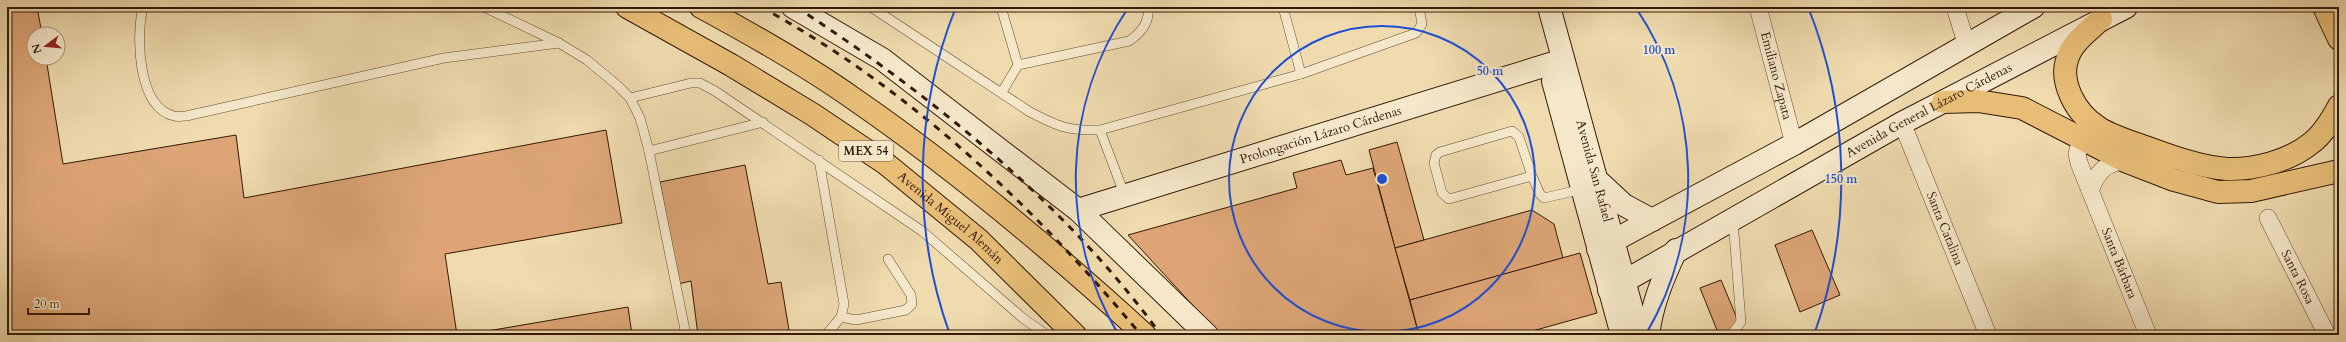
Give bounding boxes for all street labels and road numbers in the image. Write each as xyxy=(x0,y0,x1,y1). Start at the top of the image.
street label: Emiliano Zapata xyxy=(1756,30,1796,122)
street label: Avenida General Lázaro Cárdenas xyxy=(1842,59,2015,162)
street label: Prolongación Lázaro Cárdenas xyxy=(1238,101,1404,168)
street label: Avenida San Rafael xyxy=(1571,118,1617,225)
road number: MEX 54 xyxy=(839,141,893,161)
street label: Avenida Miguel Alemán xyxy=(893,168,1008,269)
street label: Santa Catalina xyxy=(1922,189,1968,269)
street label: Santa Bárbara xyxy=(2097,225,2142,302)
street label: Santa Rosa xyxy=(2276,247,2319,308)

